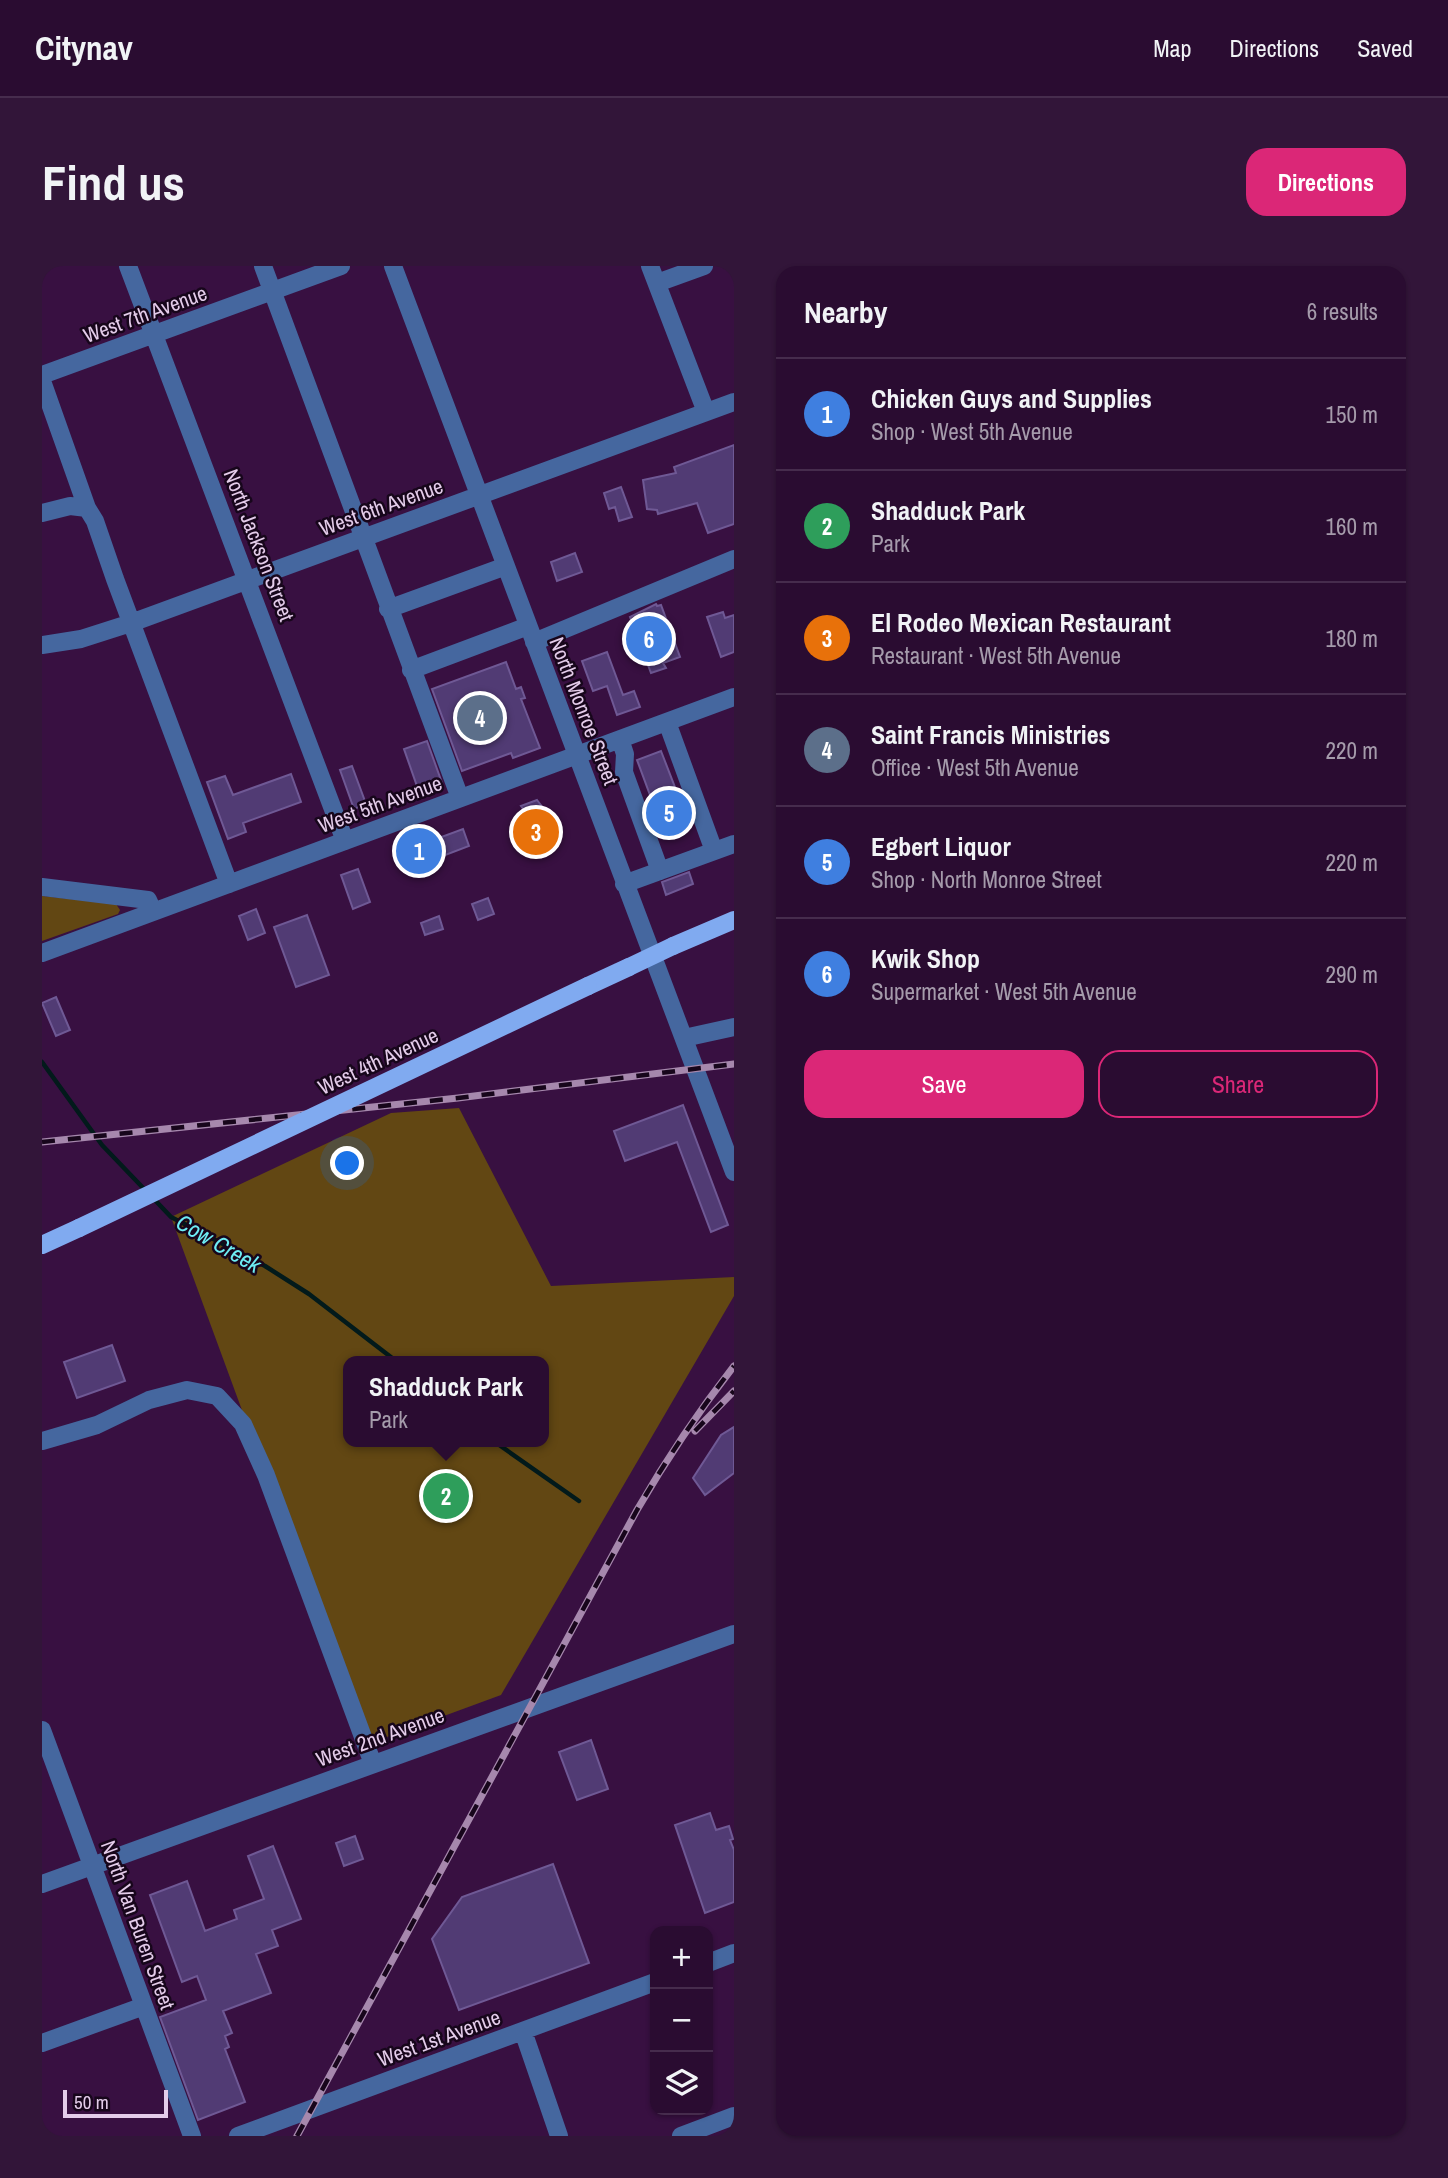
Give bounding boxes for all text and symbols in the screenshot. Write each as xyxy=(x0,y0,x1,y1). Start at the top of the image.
text: Citynav xyxy=(35,26,133,70)
text: Map xyxy=(1153,32,1191,64)
text: Directions xyxy=(1229,32,1319,64)
text: Saved xyxy=(1357,32,1413,64)
button: Directions xyxy=(1246,148,1406,216)
text: Find us xyxy=(42,149,185,215)
street label: West 7th Avenue xyxy=(79,278,211,350)
text: Nearby xyxy=(804,292,887,332)
text: 6 results xyxy=(1307,296,1378,327)
text: Chicken Guys and Supplies xyxy=(871,381,1152,416)
text: 1 xyxy=(822,399,832,430)
text: 150 m xyxy=(1326,399,1378,430)
text: Shop · West 5th Avenue xyxy=(871,416,1073,447)
street label: North Jackson Street xyxy=(217,465,301,625)
street label: West 6th Avenue xyxy=(315,471,447,543)
text: Shadduck Park xyxy=(871,493,1025,528)
text: 2 xyxy=(822,511,832,542)
text: 160 m xyxy=(1326,511,1378,542)
text: Park xyxy=(871,528,910,559)
text: El Rodeo Mexican Restaurant xyxy=(871,605,1171,640)
pin: 6 xyxy=(626,613,672,665)
text: 3 xyxy=(822,623,832,654)
text: 180 m xyxy=(1326,623,1378,654)
street label: North Monroe Street xyxy=(543,633,626,789)
text: Restaurant · West 5th Avenue xyxy=(871,640,1121,671)
pin: 4 xyxy=(457,692,503,744)
text: Saint Francis Ministries xyxy=(871,717,1110,752)
text: 4 xyxy=(822,735,832,766)
text: 220 m xyxy=(1326,735,1378,766)
text: Office · West 5th Avenue xyxy=(871,752,1079,783)
street label: West 5th Avenue xyxy=(314,768,446,840)
pin: 5 xyxy=(646,787,692,839)
pin: 3 xyxy=(513,806,559,858)
pin: 1 xyxy=(396,825,442,877)
text: Egbert Liquor xyxy=(871,829,1011,864)
text: 5 xyxy=(822,847,832,878)
text: 220 m xyxy=(1326,847,1378,878)
text: Shop · North Monroe Street xyxy=(871,864,1102,895)
text: Kwik Shop xyxy=(871,941,980,976)
text: 6 xyxy=(822,959,832,990)
text: 290 m xyxy=(1326,959,1378,990)
text: Supermarket · West 5th Avenue xyxy=(871,976,1137,1007)
street label: West 4th Avenue xyxy=(313,1020,443,1102)
button: Save xyxy=(804,1050,1084,1118)
button: Share xyxy=(1098,1050,1378,1118)
your location xyxy=(330,1146,364,1180)
water label: Cow Creek xyxy=(171,1206,268,1281)
popup xyxy=(343,1356,549,1447)
text: Shadduck Park xyxy=(369,1369,523,1404)
text: Park xyxy=(369,1404,408,1435)
pin: 2 xyxy=(423,1470,469,1522)
street label: West 2nd Avenue xyxy=(312,1700,448,1774)
street label: North Van Buren Street xyxy=(94,1837,182,2014)
map controls xyxy=(650,1926,713,2115)
button: + xyxy=(650,1926,713,1989)
button: − xyxy=(650,1989,713,2052)
street label: West 1st Avenue xyxy=(374,2002,504,2074)
button: layers xyxy=(650,2052,713,2115)
scale bar xyxy=(63,2087,168,2119)
text: 50 m xyxy=(74,2089,109,2115)

